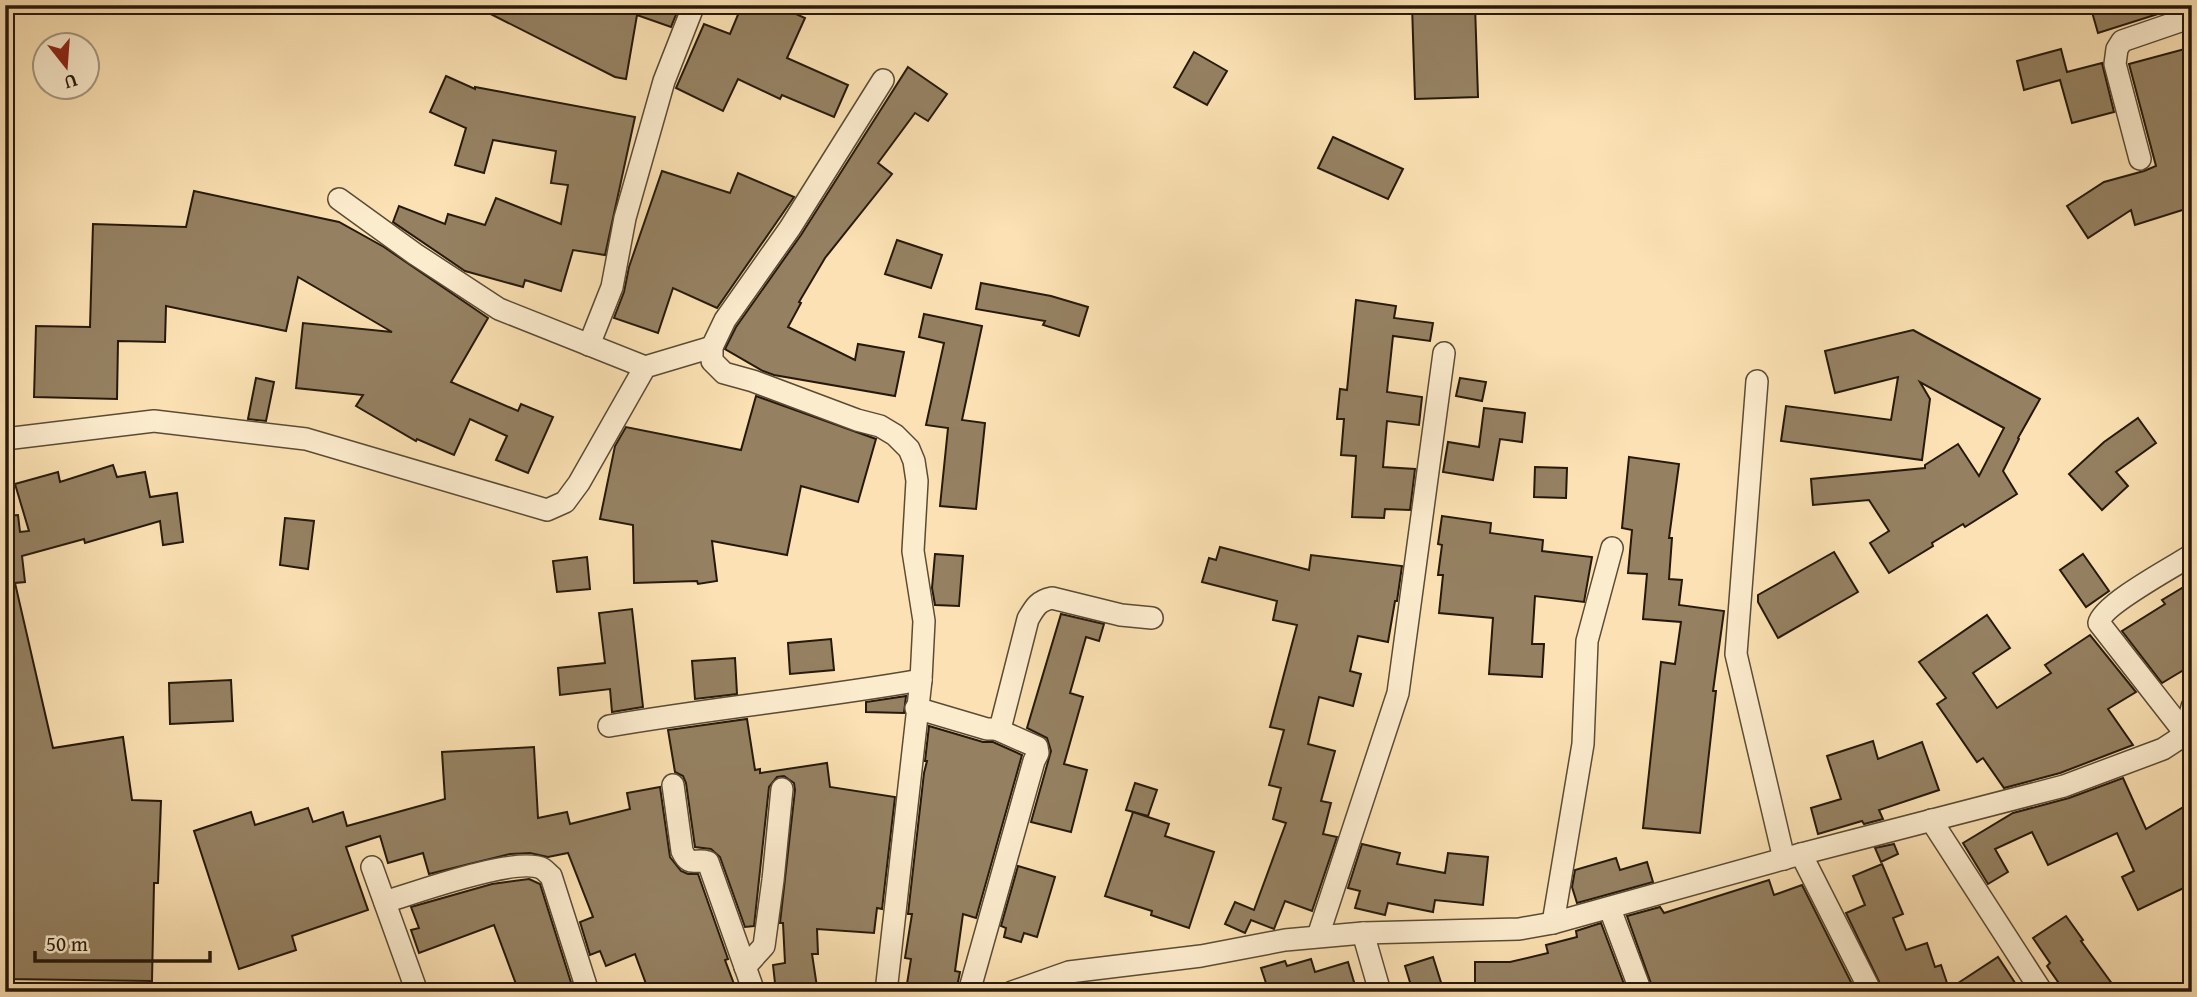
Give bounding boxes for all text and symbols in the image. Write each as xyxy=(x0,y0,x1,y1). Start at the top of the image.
north arrow xyxy=(32,32,102,102)
text: U xyxy=(61,67,81,98)
scale bar xyxy=(35,920,210,964)
text: 50 m xyxy=(46,928,88,959)

